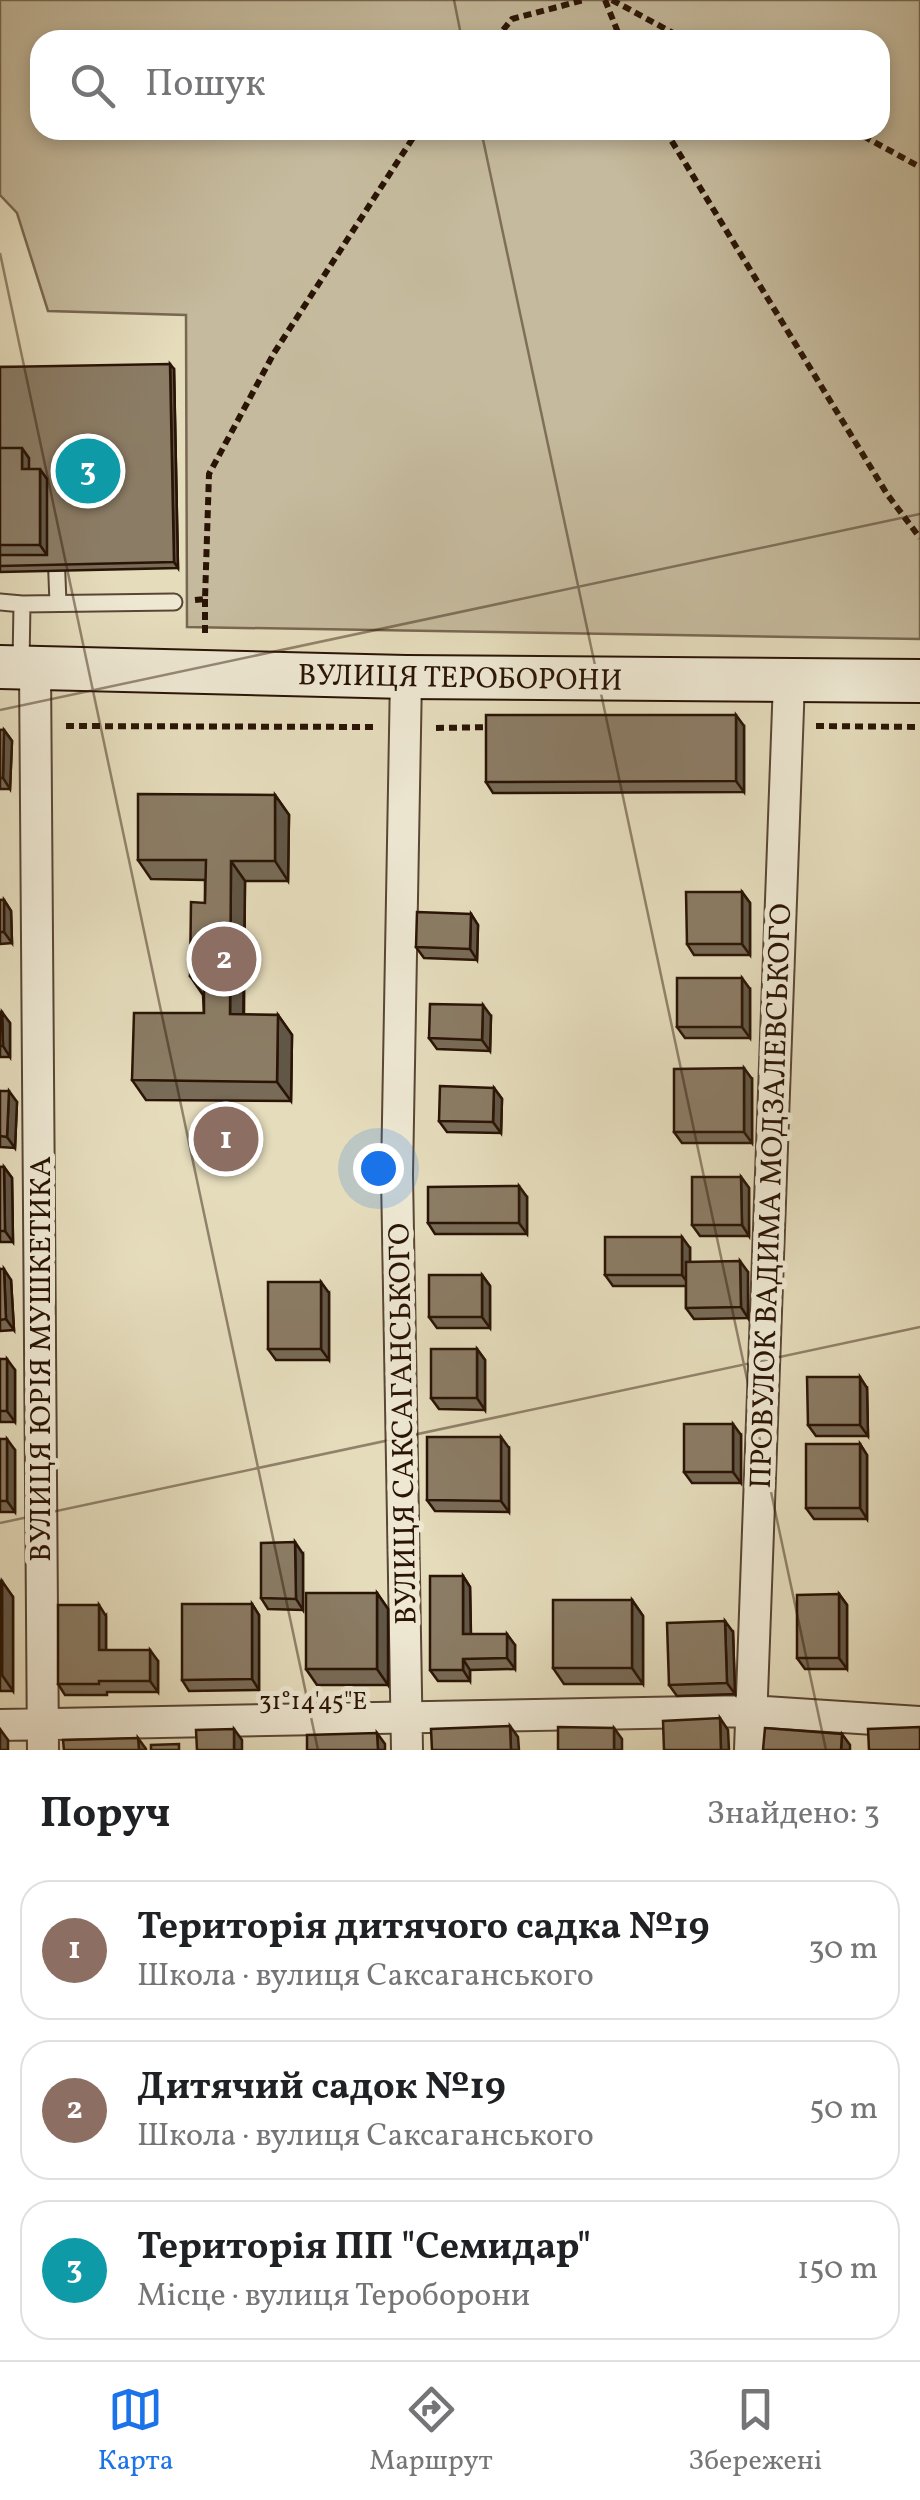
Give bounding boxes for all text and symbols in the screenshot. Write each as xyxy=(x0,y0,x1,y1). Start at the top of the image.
search box xyxy=(30,30,890,140)
icon: search xyxy=(65,58,120,113)
text: Пошук xyxy=(145,59,265,112)
pin: 3 xyxy=(56,434,120,508)
street label: ВУЛИЦЯ ТЕРОБОРОНИ xyxy=(297,655,623,703)
street label: ПРОВУЛОК ВАДИМА МОДЗАЛЕВСЬКОГО xyxy=(741,903,803,1489)
pin: 2 xyxy=(192,922,256,996)
pin: 1 xyxy=(194,1102,258,1176)
your location xyxy=(353,1143,404,1194)
street label: ВУЛИЦЯ ЮРІЯ МУШКЕТИКА xyxy=(21,1156,63,1562)
street label: ВУЛИЦЯ САКСАГАНСЬКОГО xyxy=(379,1223,429,1625)
text: 31°14'45"E xyxy=(259,1685,367,1720)
text: Поруч xyxy=(40,1786,170,1845)
text: Знайдено: 3 xyxy=(707,1793,880,1837)
text: Територія дитячого садка №19 xyxy=(137,1902,710,1955)
text: 1 xyxy=(68,1928,81,1972)
text: 30 m xyxy=(808,1928,878,1972)
text: Школа · вулиця Саксаганського xyxy=(137,1955,594,1999)
text: Дитячий садок №19 xyxy=(137,2062,506,2115)
text: 2 xyxy=(66,2088,83,2132)
text: 50 m xyxy=(809,2088,878,2132)
text: Школа · вулиця Саксаганського xyxy=(137,2115,594,2159)
text: Територія ПП "Семидар" xyxy=(137,2222,591,2275)
text: 3 xyxy=(66,2248,83,2292)
text: 150 m xyxy=(797,2248,878,2292)
text: Місце · вулиця Тероборони xyxy=(137,2275,530,2319)
tab: Карта xyxy=(98,2382,174,2481)
tab: Маршрут xyxy=(369,2382,493,2481)
tab: Збережені xyxy=(688,2382,822,2481)

